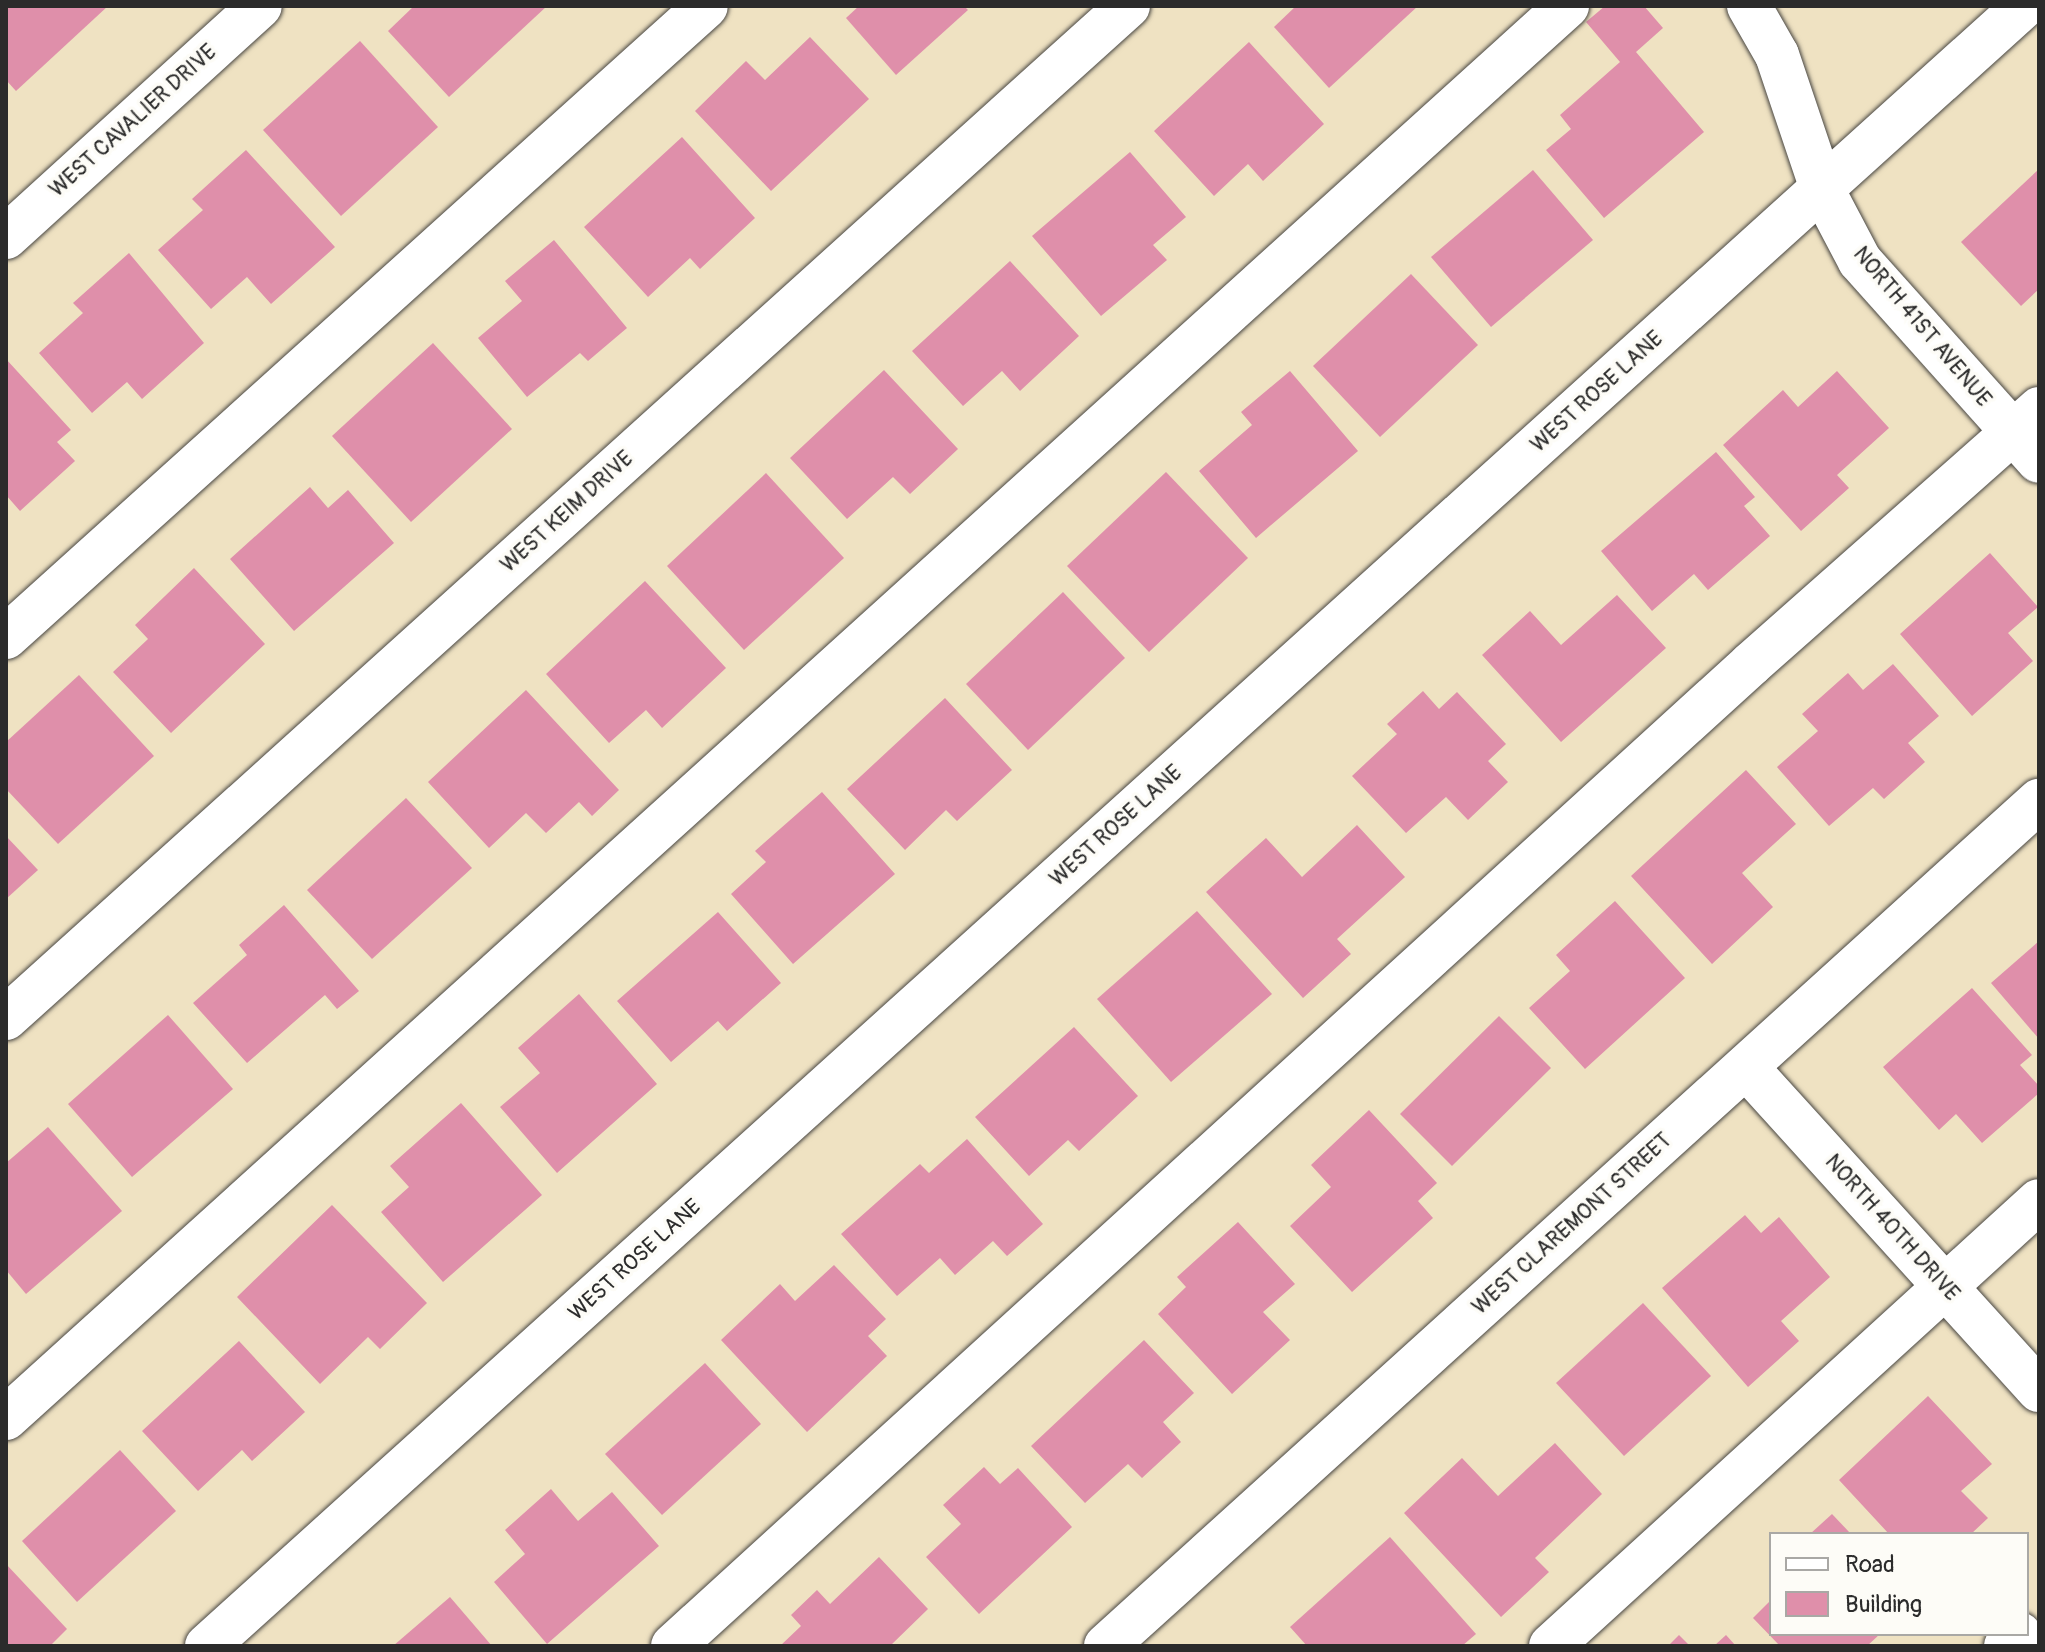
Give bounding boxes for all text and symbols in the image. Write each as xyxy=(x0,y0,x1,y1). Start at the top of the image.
street label: WEST CAVALIER DRIVE xyxy=(44,39,222,203)
street label: NORTH 41ST AVENUE xyxy=(1847,242,1997,412)
street label: WEST ROSE LANE xyxy=(1525,326,1669,458)
street label: WEST KEIM DRIVE xyxy=(495,446,639,578)
street label: WEST ROSE LANE xyxy=(1044,760,1188,892)
street label: WEST CLAREMONT STREET xyxy=(1467,1128,1677,1320)
street label: NORTH 40TH DRIVE xyxy=(1819,1149,1965,1307)
street label: WEST ROSE LANE xyxy=(563,1194,707,1326)
legend xyxy=(1769,1532,2029,1636)
text: Road xyxy=(1845,1550,1895,1579)
text: Building xyxy=(1845,1590,1922,1619)

